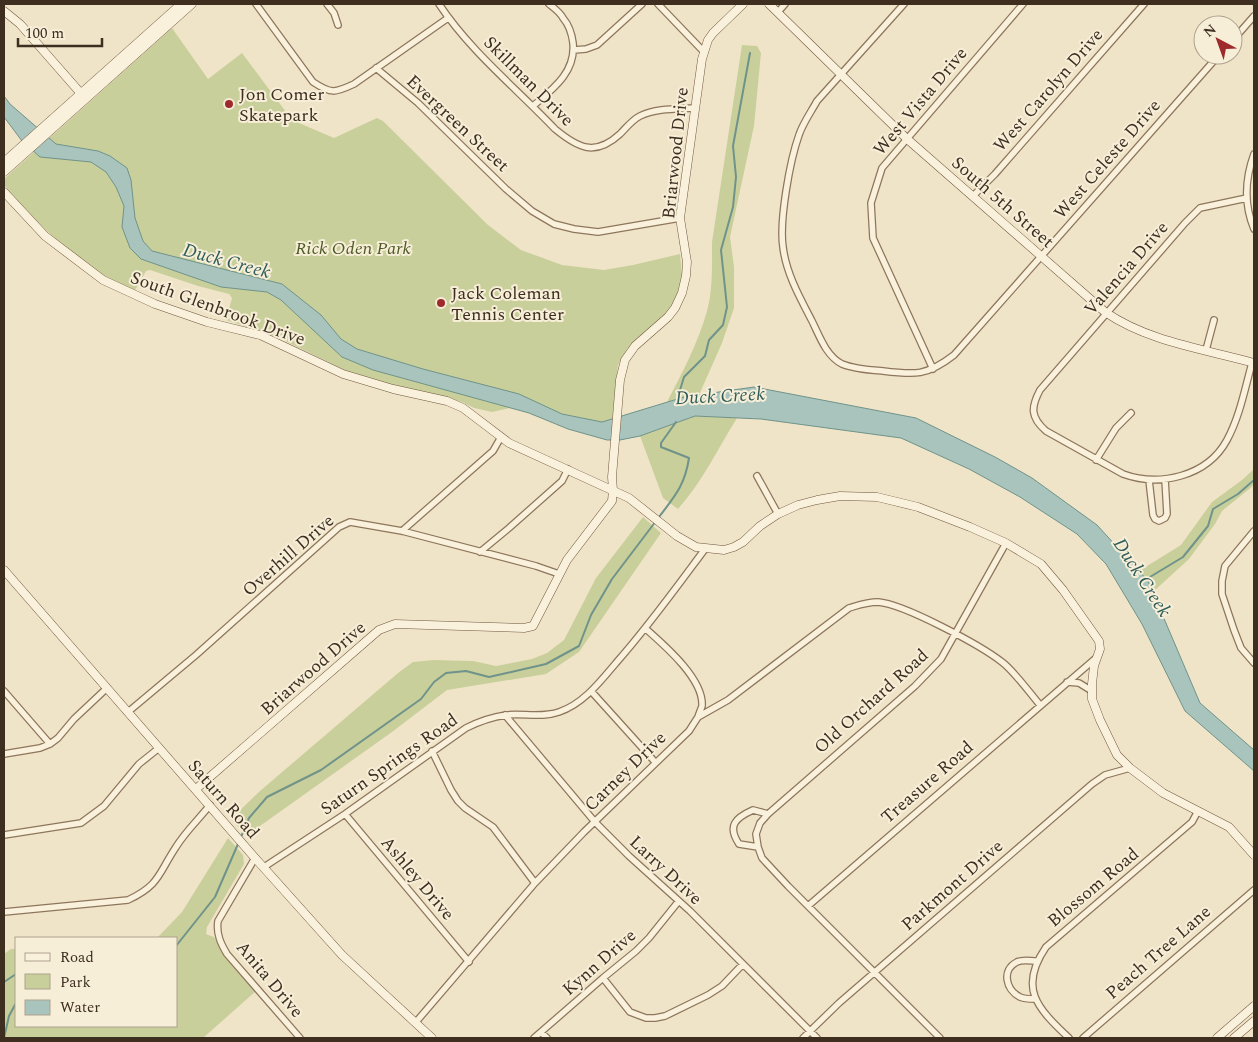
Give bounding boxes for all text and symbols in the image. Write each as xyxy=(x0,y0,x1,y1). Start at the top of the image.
scale bar xyxy=(18,15,101,47)
north arrow xyxy=(1193,15,1243,65)
text: N xyxy=(1199,19,1221,42)
text: 100 m xyxy=(25,22,64,45)
street label: West Carolyn Drive xyxy=(987,23,1110,158)
street label: Skillman Drive xyxy=(477,30,580,133)
street label: West Vista Drive xyxy=(867,41,974,162)
street label: Evergreen Street xyxy=(400,68,515,178)
place label: Jon Comer Skatepark xyxy=(239,81,324,129)
street label: Briarwood Drive xyxy=(655,86,696,220)
street label: West Celeste Drive xyxy=(1047,93,1167,225)
marker: Jon Comer Skatepark xyxy=(223,98,235,110)
street label: South 5th Street xyxy=(945,150,1060,255)
street label: Valencia Drive xyxy=(1078,215,1175,321)
park label: Rick Oden Park xyxy=(295,235,411,262)
water label: Duck Creek xyxy=(179,236,274,287)
street label: South Glenbrook Drive xyxy=(126,264,309,353)
place label: Jack Coleman Tennis Center xyxy=(451,280,564,328)
marker: Jack Coleman Tennis Center xyxy=(435,297,447,309)
water label: Duck Creek xyxy=(674,380,766,413)
street label: Overhill Drive xyxy=(236,508,340,603)
water label: Duck Creek xyxy=(1105,532,1178,624)
street label: Briarwood Drive xyxy=(255,615,372,722)
street label: Old Orchard Road xyxy=(808,642,935,760)
street label: Saturn Springs Road xyxy=(315,707,464,822)
street label: Carney Drive xyxy=(578,725,673,818)
street label: Treasure Road xyxy=(875,734,980,830)
street label: Saturn Road xyxy=(181,754,266,845)
street label: Larry Drive xyxy=(623,829,708,912)
street label: Ashley Drive xyxy=(374,830,461,926)
street label: Parkmont Drive xyxy=(895,833,1009,937)
street label: Blossom Road xyxy=(1042,841,1145,934)
street label: Peach Tree Lane xyxy=(1100,899,1217,1006)
street label: Kynn Drive xyxy=(556,922,642,1002)
street label: Anita Drive xyxy=(229,935,310,1024)
legend xyxy=(15,937,178,1027)
text: Road xyxy=(60,946,94,969)
text: Park xyxy=(60,971,91,994)
text: Water xyxy=(60,996,100,1019)

